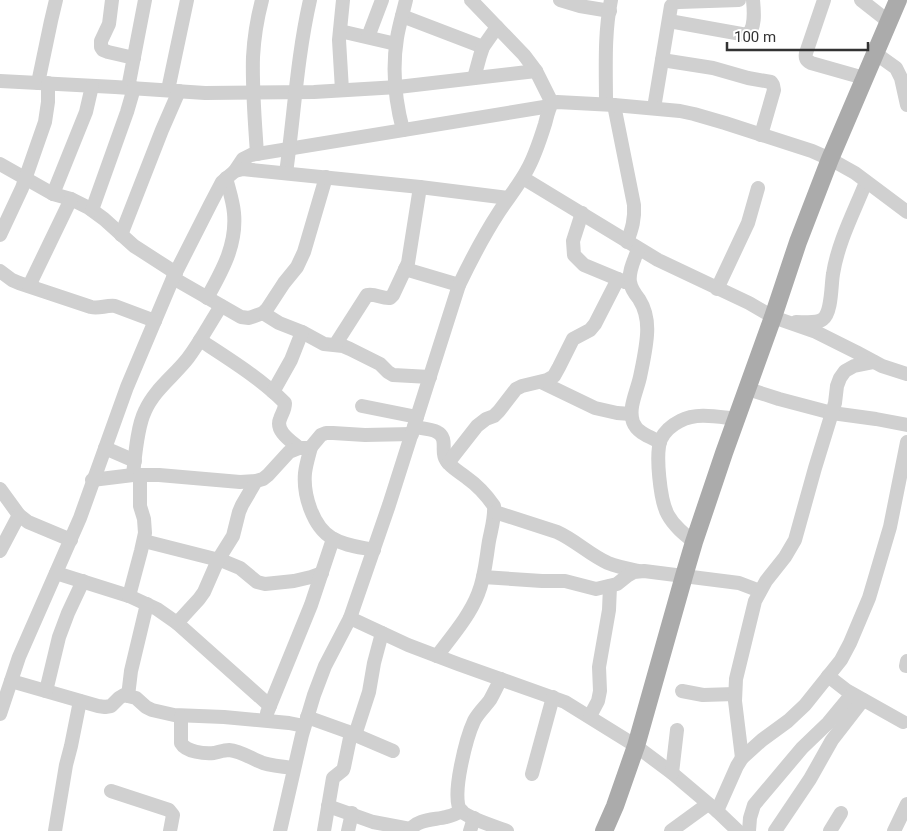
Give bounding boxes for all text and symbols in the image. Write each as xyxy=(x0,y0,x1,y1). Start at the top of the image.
scale bar xyxy=(727,20,868,52)
text: 100 m xyxy=(734,28,776,46)

